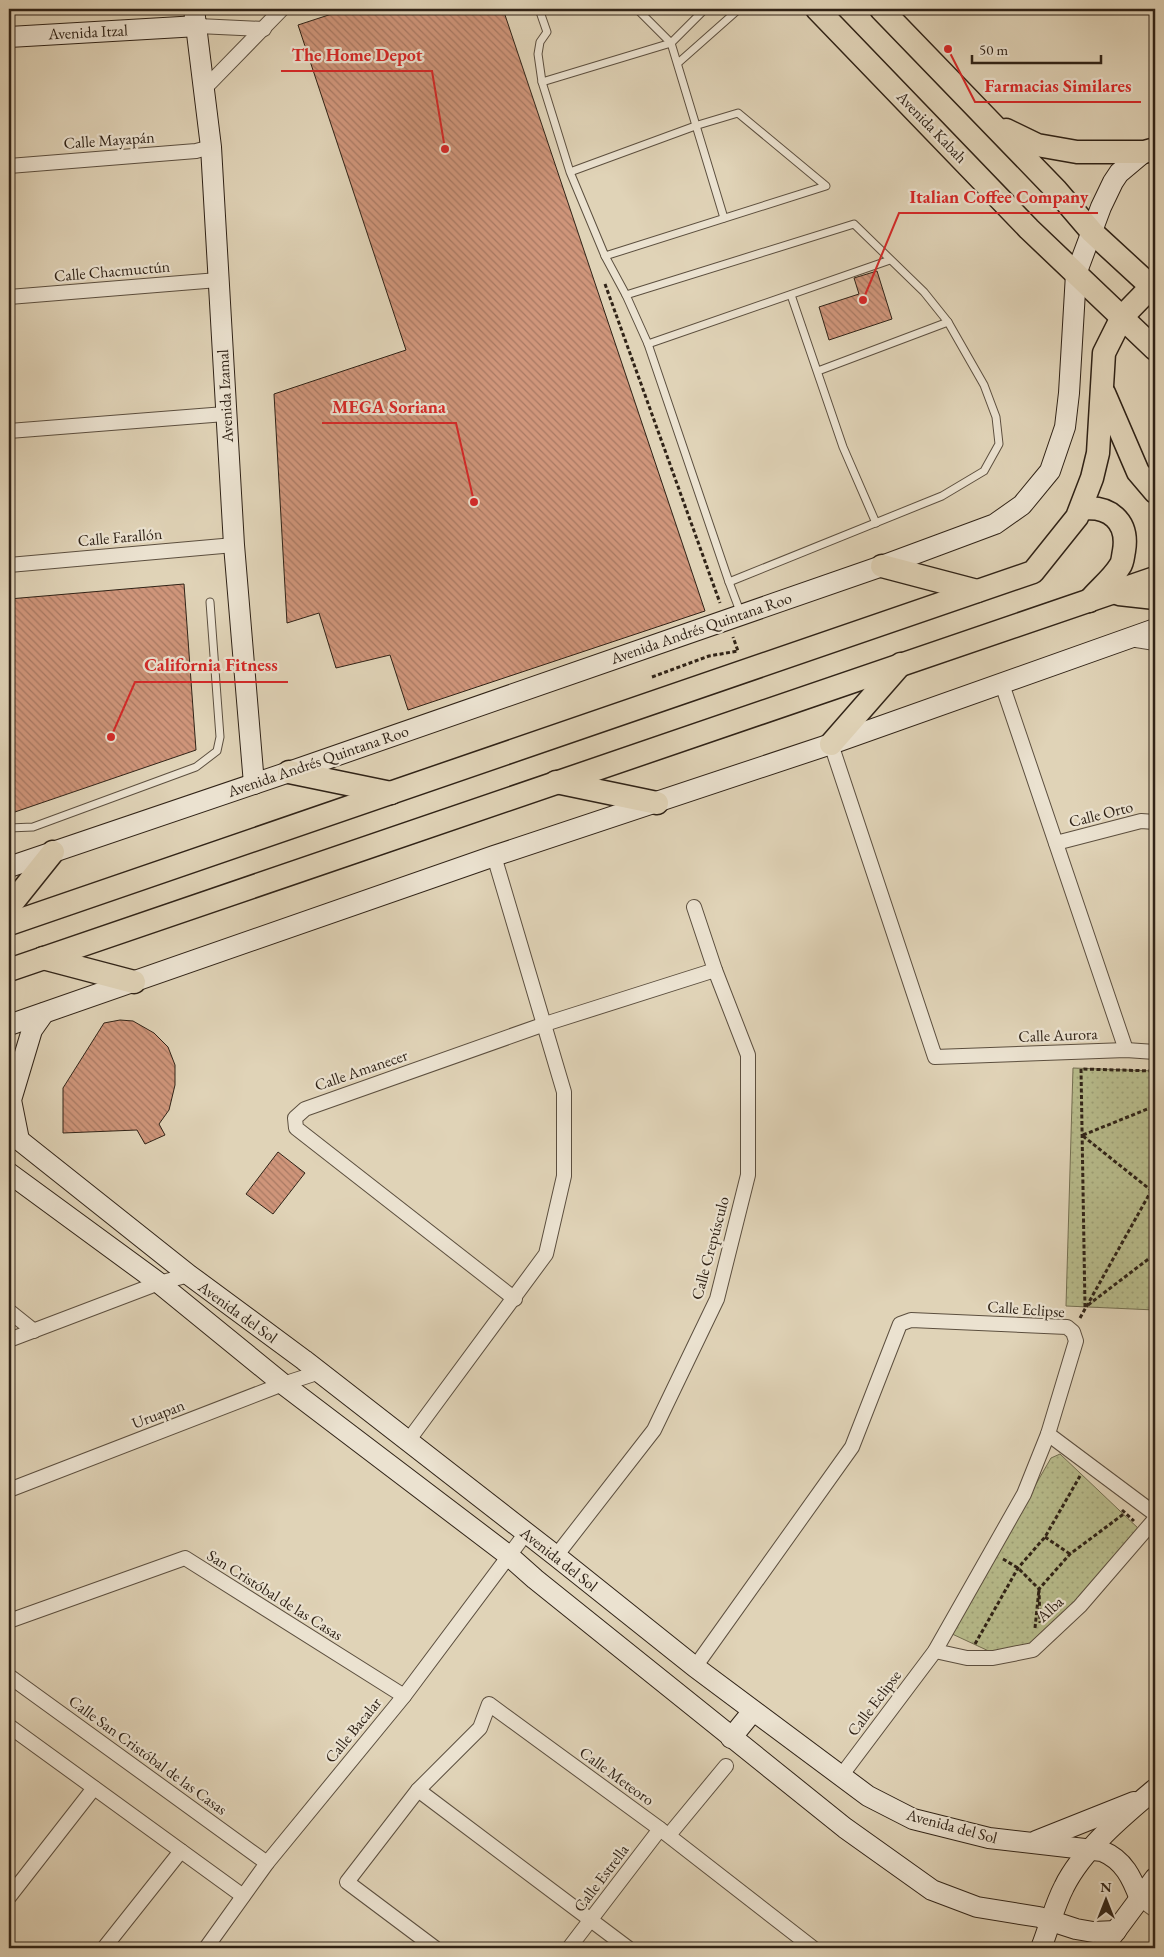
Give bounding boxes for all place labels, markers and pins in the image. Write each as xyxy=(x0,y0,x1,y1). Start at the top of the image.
callout: The Home Depot xyxy=(281,38,432,71)
callout: Farmacias Similares xyxy=(975,69,1141,102)
callout: Italian Coffee Company xyxy=(899,180,1098,213)
callout: MEGA Soriana xyxy=(322,390,456,423)
callout: California Fitness xyxy=(135,649,288,682)

